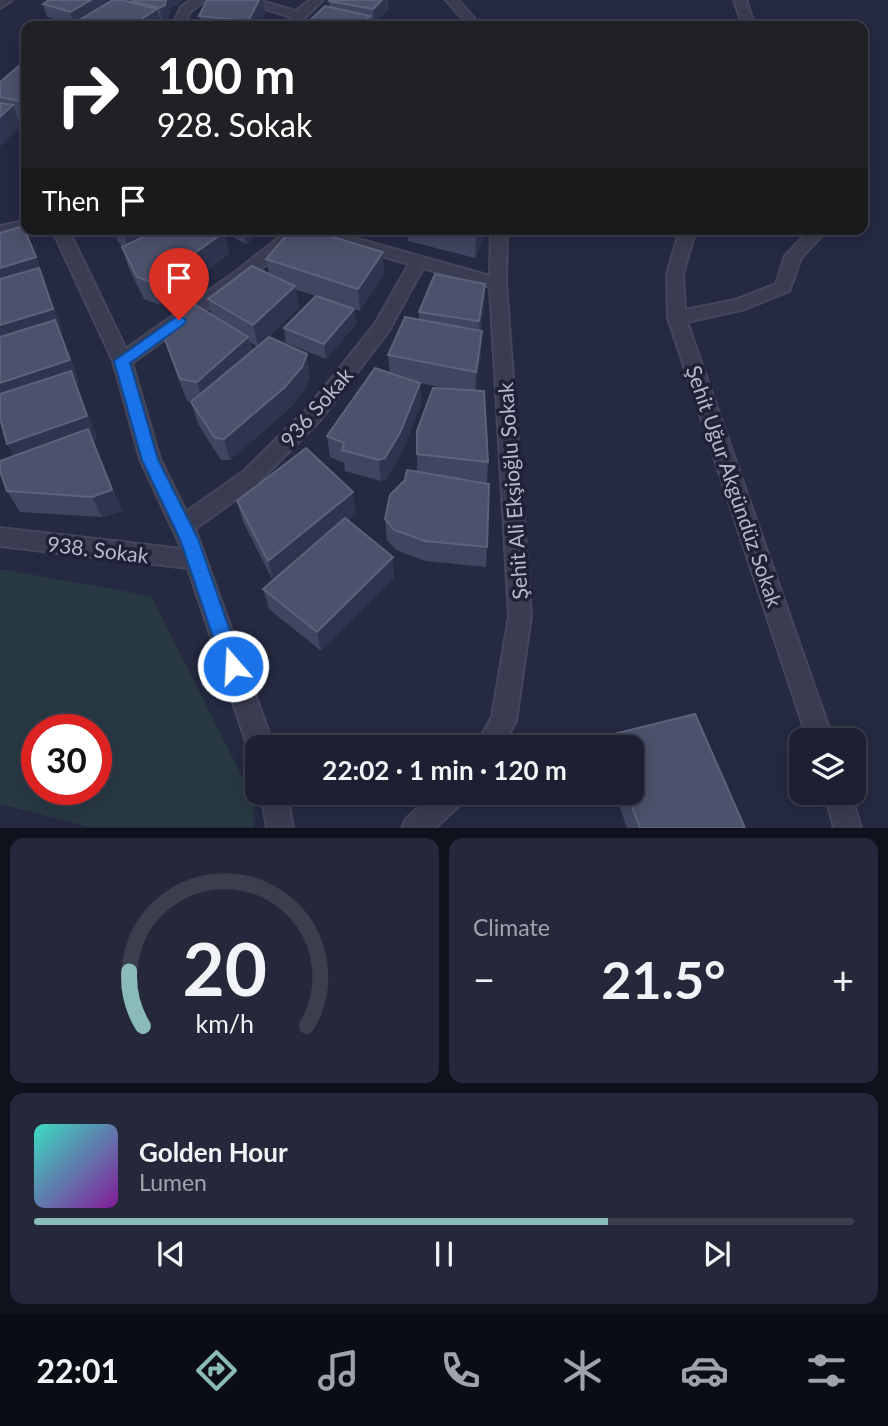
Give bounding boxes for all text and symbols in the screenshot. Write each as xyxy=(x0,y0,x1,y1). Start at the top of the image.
text: 100 m xyxy=(157,46,295,104)
icon: right xyxy=(42,49,133,140)
text: 928. Sokak xyxy=(157,105,312,144)
icon: arrive xyxy=(114,182,152,220)
text: Then xyxy=(42,185,100,217)
pin xyxy=(149,248,209,320)
icon: arrive xyxy=(160,259,198,297)
street label: 936 Sokak xyxy=(275,362,357,452)
street label: Şehit Uğur Akgündüz Sokak xyxy=(682,362,788,610)
street label: Şehit Ali Ekşioğlu Sokak xyxy=(492,381,532,600)
street label: 938. Sokak xyxy=(46,530,150,568)
position arrow xyxy=(196,629,270,703)
speed limit sign: 30 xyxy=(21,714,112,805)
map controls xyxy=(789,728,866,805)
button: layers xyxy=(789,728,866,805)
text: 22:02 · 1 min · 120 m xyxy=(322,754,567,786)
text: Climate xyxy=(473,913,550,941)
text: 20 xyxy=(182,925,267,1013)
text: 21.5° xyxy=(601,948,726,1010)
text: − xyxy=(473,956,495,1002)
text: + xyxy=(832,956,854,1002)
text: km/h xyxy=(195,1008,254,1038)
text: Golden Hour xyxy=(139,1136,288,1168)
text: Lumen xyxy=(139,1168,207,1196)
icon: previous xyxy=(152,1235,190,1273)
icon: pause xyxy=(425,1235,463,1273)
icon: next xyxy=(698,1235,736,1273)
icon: directions xyxy=(192,1346,241,1395)
icon: music xyxy=(314,1346,363,1395)
icon: phone xyxy=(436,1346,485,1395)
icon: climate xyxy=(558,1346,607,1395)
icon: car xyxy=(680,1346,729,1395)
icon: filters xyxy=(802,1346,851,1395)
text: 22:01 xyxy=(37,1351,119,1390)

